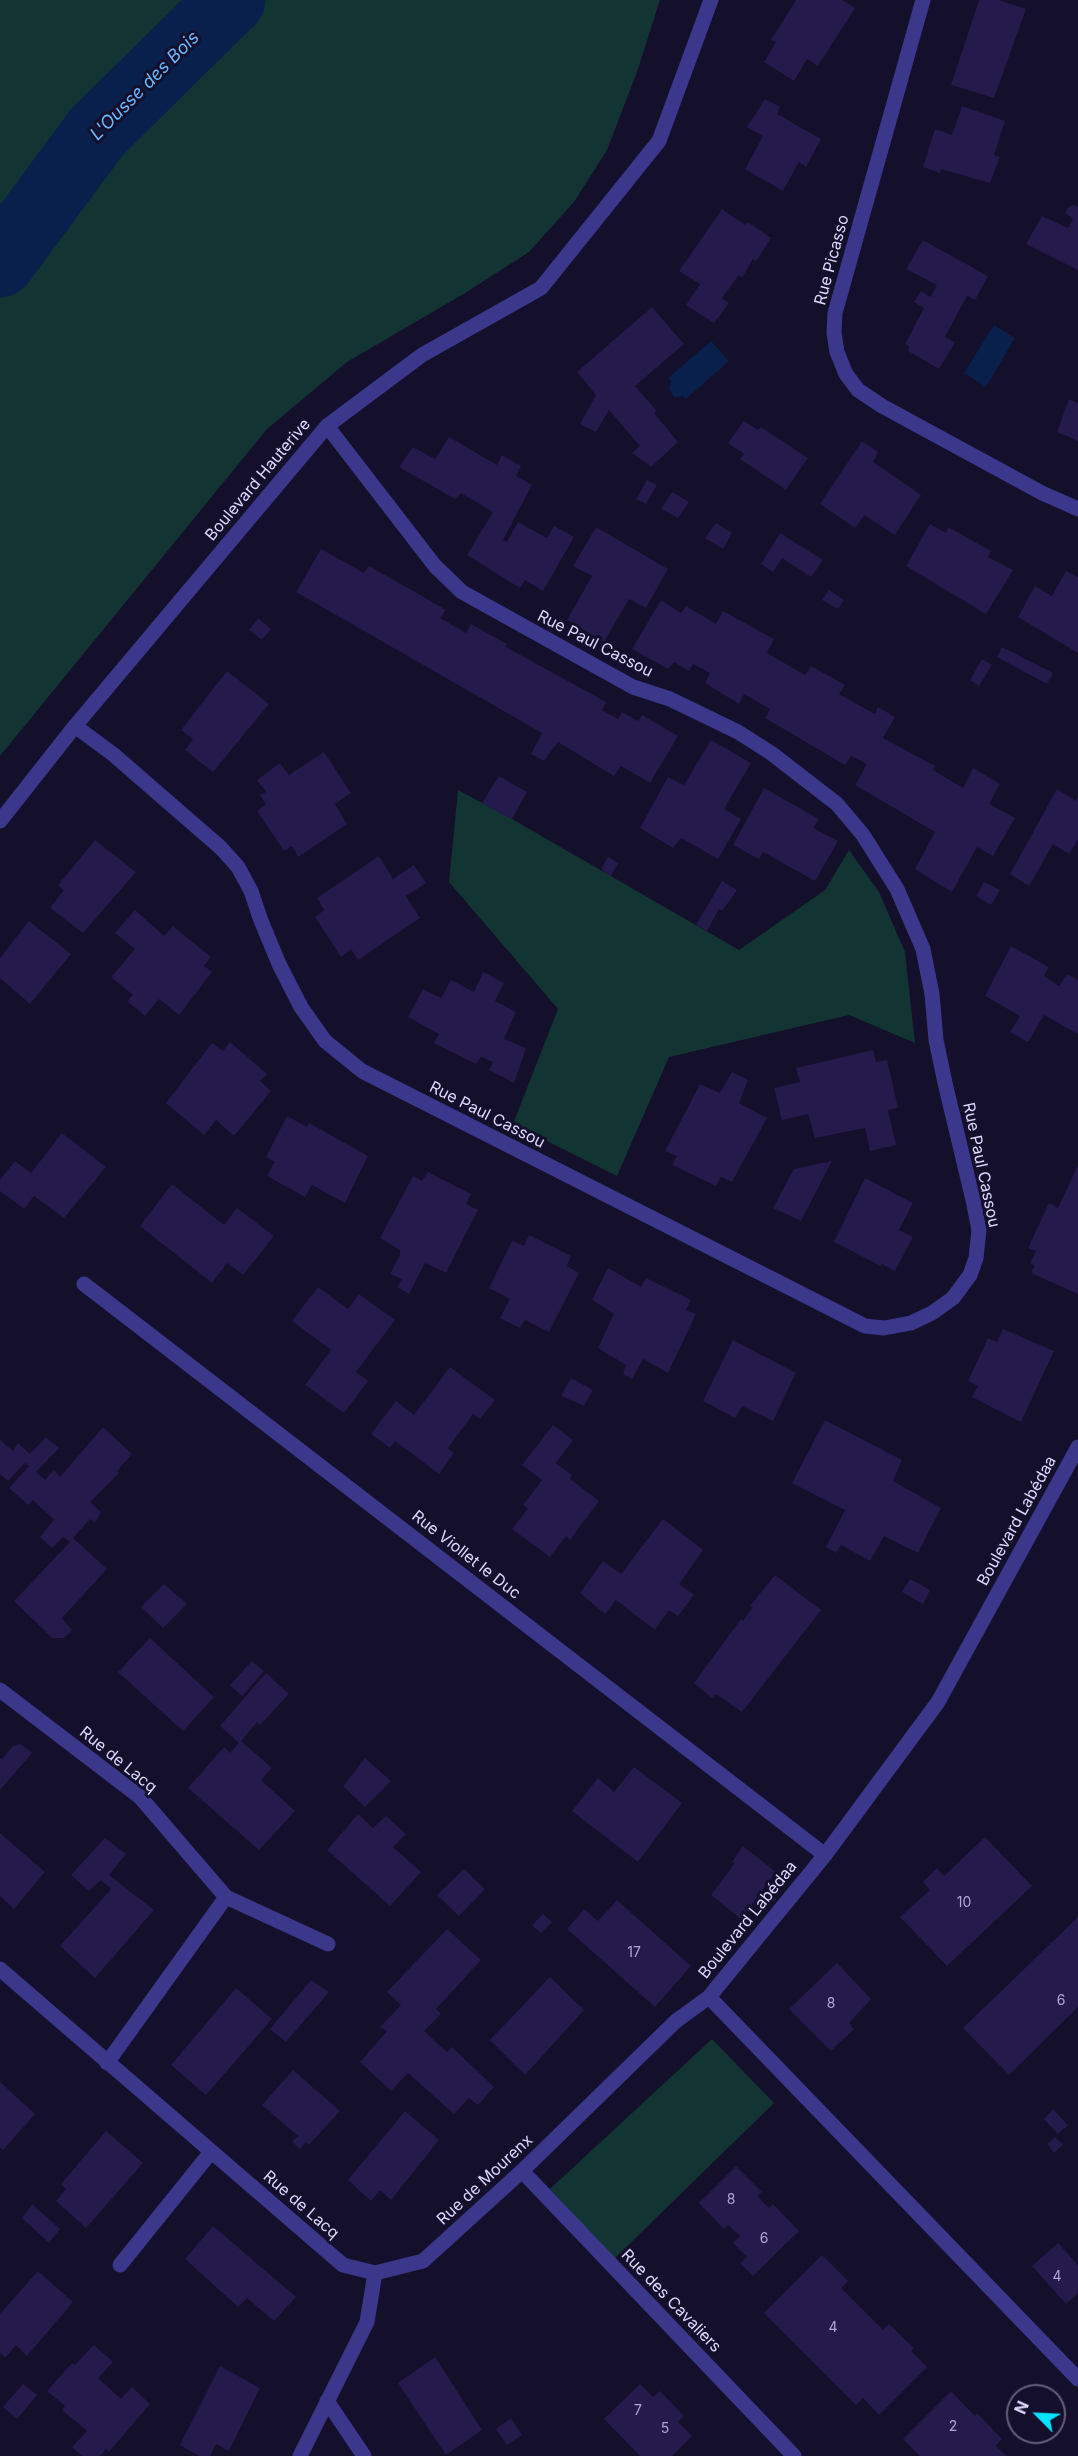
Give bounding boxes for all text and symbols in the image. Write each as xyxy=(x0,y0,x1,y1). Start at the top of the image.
water label: L'Ousse des Bois xyxy=(86,27,204,145)
street label: Rue Picasso xyxy=(811,213,853,307)
street label: Boulevard Hauterive xyxy=(201,415,315,545)
street label: Rue Paul Cassou xyxy=(534,607,656,681)
street label: Rue Paul Cassou xyxy=(426,1078,548,1152)
street label: Rue Paul Cassou xyxy=(958,1101,1004,1229)
street label: Boulevard Labédaa xyxy=(973,1453,1061,1589)
street label: Rue Viollet le Duc xyxy=(408,1507,524,1603)
street label: Rue de Lacq xyxy=(75,1723,161,1797)
street label: Boulevard Labédaa xyxy=(695,1858,801,1982)
house number: 10 xyxy=(957,1895,971,1911)
house number: 17 xyxy=(627,1945,641,1961)
house number: 6 xyxy=(1057,1993,1065,2009)
house number: 8 xyxy=(827,1996,835,2012)
street label: Rue de Mourenx xyxy=(433,2131,537,2229)
street label: Rue de Lacq xyxy=(259,2167,343,2243)
house number: 8 xyxy=(727,2192,735,2208)
house number: 6 xyxy=(760,2231,768,2247)
street label: Rue des Cavaliers xyxy=(617,2246,725,2356)
house number: 4 xyxy=(1052,2269,1062,2285)
house number: 4 xyxy=(828,2320,838,2336)
north arrow xyxy=(1006,2384,1066,2444)
text: N xyxy=(1010,2398,1033,2417)
house number: 7 xyxy=(634,2403,642,2419)
house number: 2 xyxy=(949,2419,957,2435)
house number: 5 xyxy=(661,2421,669,2437)

